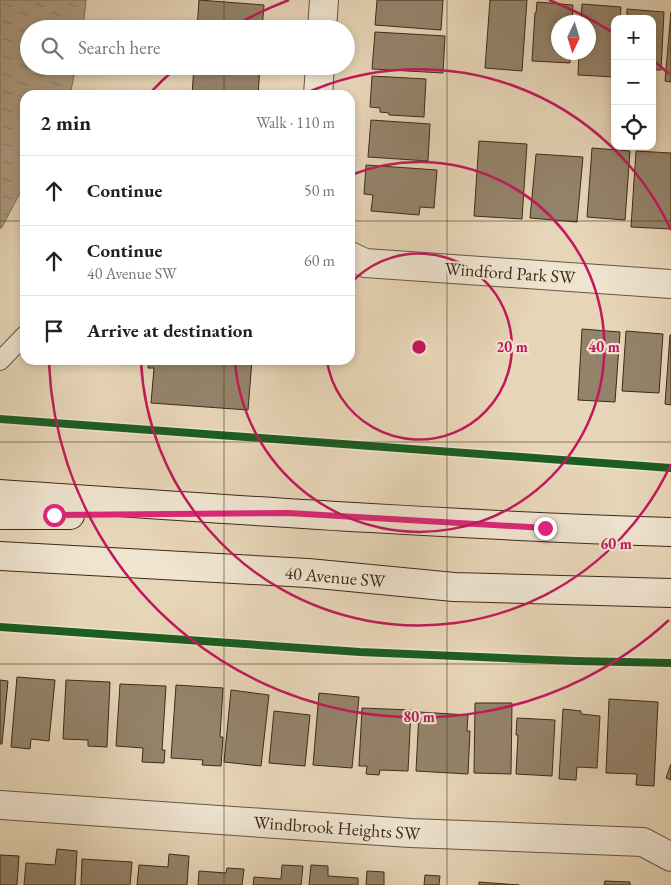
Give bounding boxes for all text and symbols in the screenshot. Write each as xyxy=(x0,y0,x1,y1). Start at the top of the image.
north arrow xyxy=(551,15,596,60)
map controls xyxy=(611,15,656,150)
button: + xyxy=(611,15,656,60)
search box xyxy=(20,20,355,75)
icon: search xyxy=(38,34,66,62)
text: Search here xyxy=(78,35,160,60)
button: − xyxy=(611,60,656,105)
button: locate xyxy=(611,105,656,150)
text: 2 min xyxy=(40,109,91,136)
text: Walk · 110 m xyxy=(256,112,335,133)
icon: ahead xyxy=(40,177,68,205)
text: Continue xyxy=(87,178,162,203)
text: 50 m xyxy=(304,180,335,201)
text: Continue xyxy=(87,238,162,263)
icon: ahead xyxy=(40,247,68,275)
text: 60 m xyxy=(304,250,335,271)
street label: Windford Park SW xyxy=(444,256,577,289)
text: 40 Avenue SW xyxy=(87,263,177,284)
icon: arrive xyxy=(40,317,68,345)
text: Arrive at destination xyxy=(87,318,253,343)
text: 20 m xyxy=(496,337,528,356)
text: 40 m xyxy=(588,337,620,356)
centre of rings xyxy=(410,338,428,356)
route start xyxy=(43,504,66,527)
route end xyxy=(534,517,557,540)
text: 60 m xyxy=(600,534,632,553)
street label: 40 Avenue SW xyxy=(284,561,387,592)
text: 80 m xyxy=(403,707,435,726)
street label: Windbrook Heights SW xyxy=(253,810,422,845)

